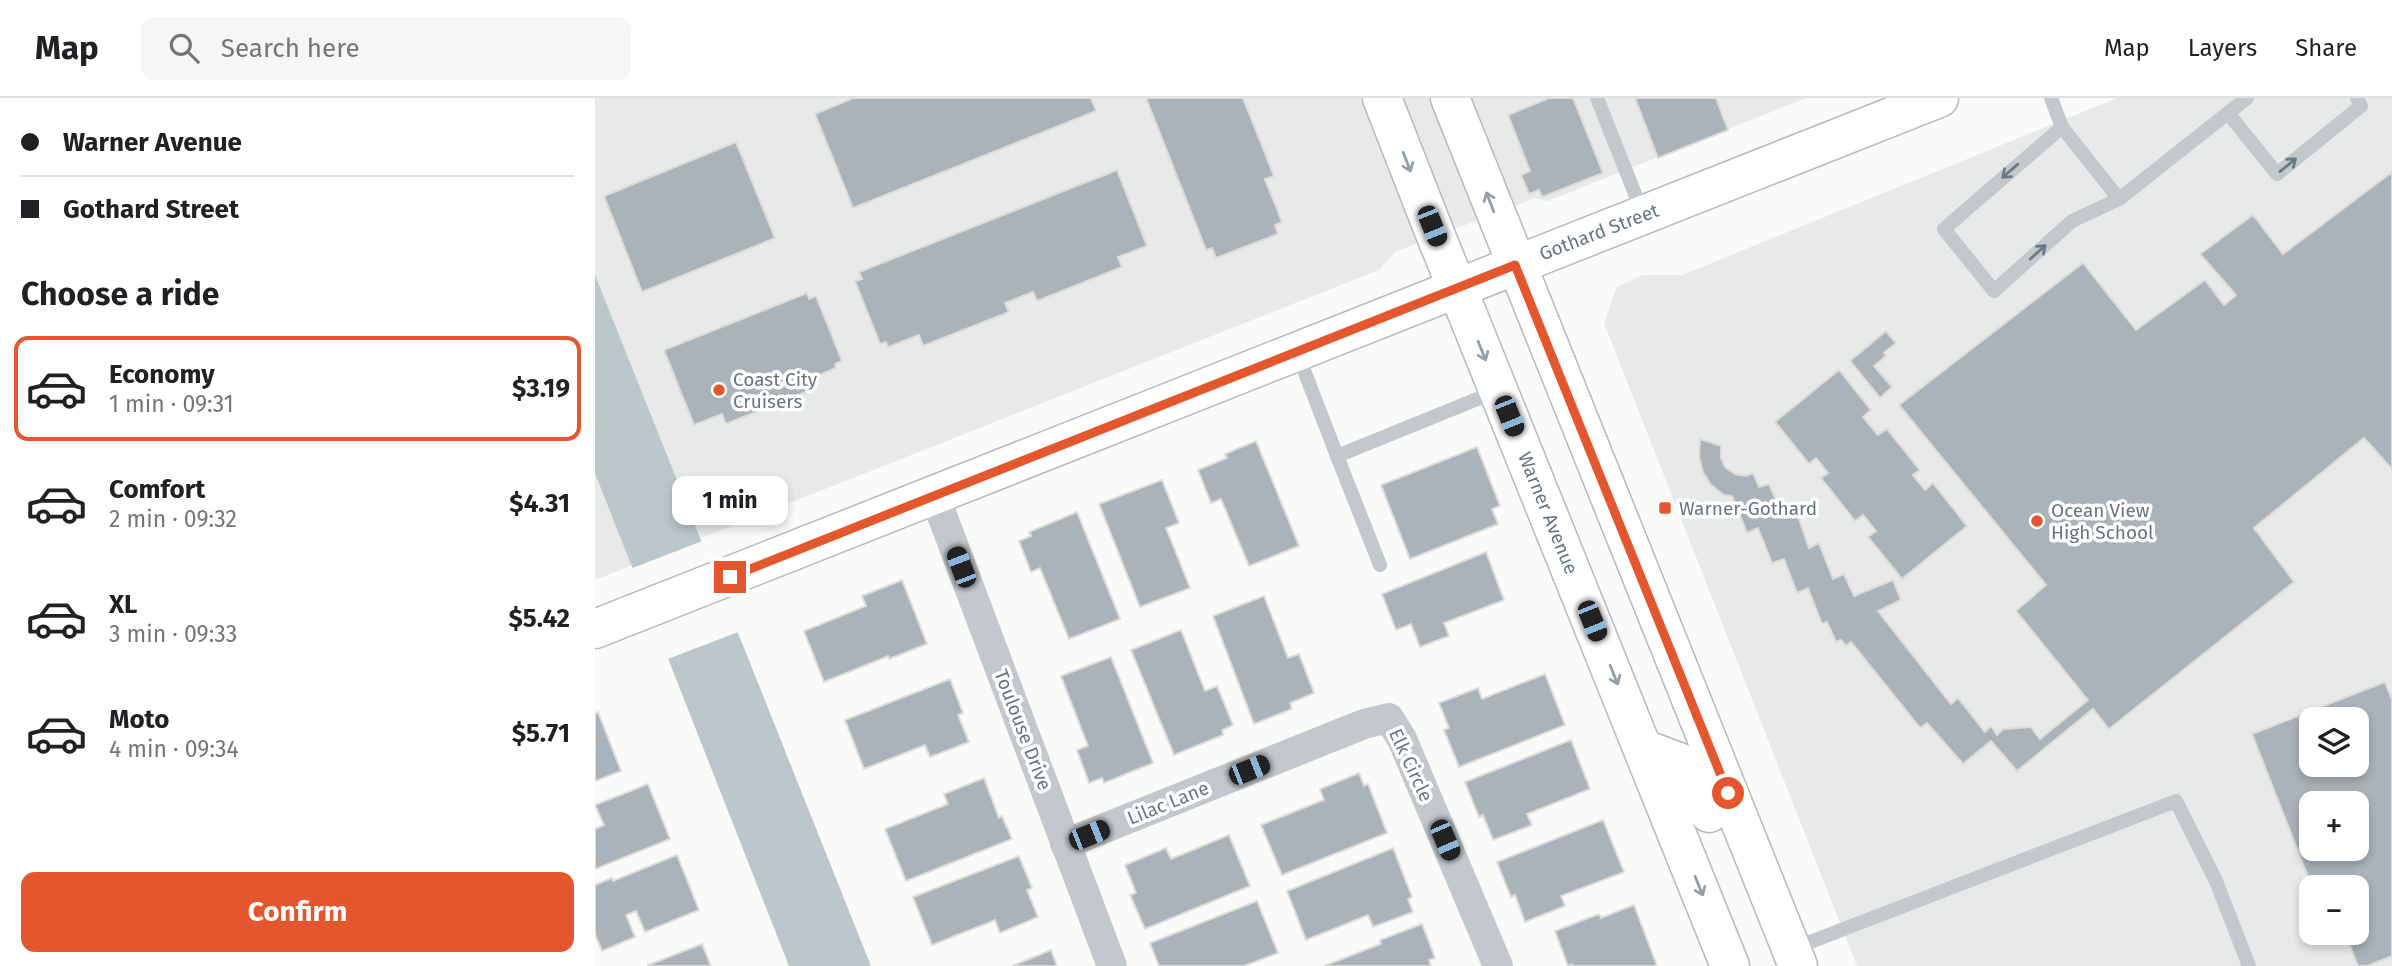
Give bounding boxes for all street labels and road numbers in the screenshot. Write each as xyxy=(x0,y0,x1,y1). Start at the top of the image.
street label: Gothard Street xyxy=(1536,199,1662,265)
street label: Warner Avenue xyxy=(1513,449,1583,577)
street label: Toulouse Drive xyxy=(989,666,1057,794)
street label: Elk Circle xyxy=(1384,725,1438,805)
street label: Lilac Lane xyxy=(1124,776,1212,830)

